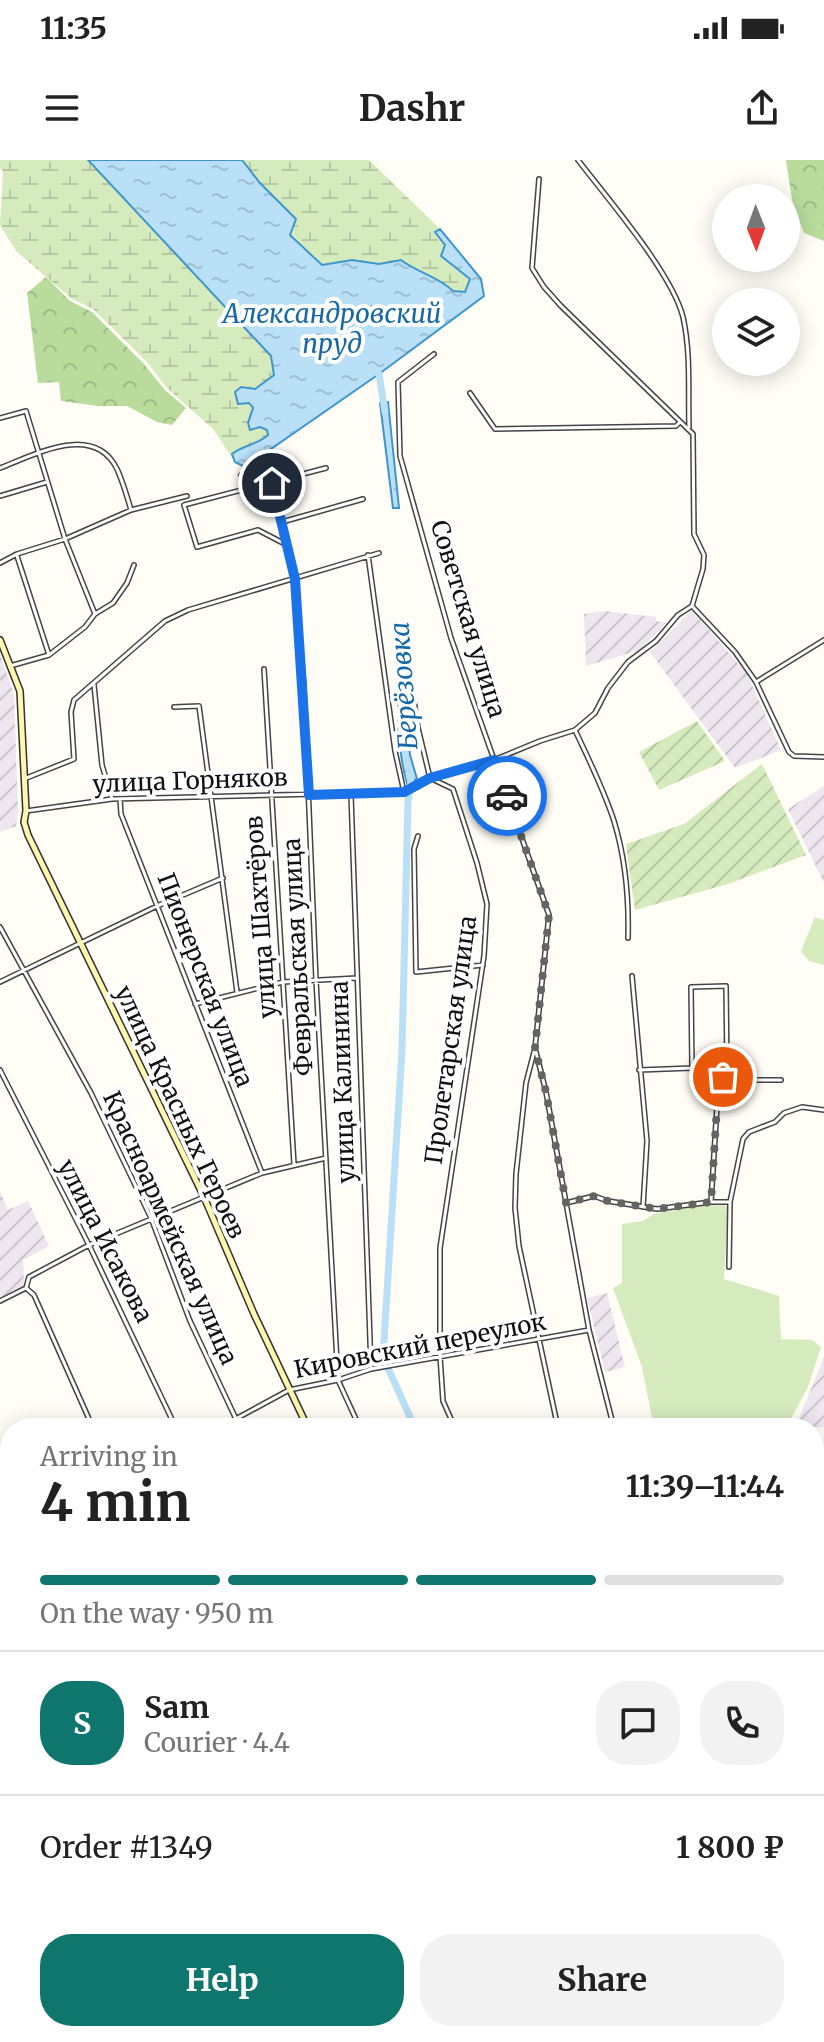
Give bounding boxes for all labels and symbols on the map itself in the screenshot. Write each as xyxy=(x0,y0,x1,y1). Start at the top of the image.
north arrow xyxy=(712,184,800,272)
water label: Александровский пруд xyxy=(221,297,441,360)
pin xyxy=(238,449,306,517)
street label: Советская улица xyxy=(424,516,513,721)
water label: Берёзовка xyxy=(383,621,424,751)
courier xyxy=(467,756,547,836)
street label: улица Горняков xyxy=(92,762,288,799)
street label: улица Шахтёров xyxy=(238,815,283,1019)
street label: Февральская улица xyxy=(276,837,319,1077)
street label: Пионерская улица xyxy=(150,868,261,1091)
street label: Пролетарская улица xyxy=(418,914,483,1166)
street label: улица Красных Героев xyxy=(108,980,253,1243)
street label: улица Калинина xyxy=(323,980,362,1184)
pin xyxy=(689,1043,757,1111)
street label: Красноармейская улица xyxy=(96,1086,245,1369)
street label: улица Исакова xyxy=(51,1154,160,1328)
street label: Кировский переулок xyxy=(291,1306,548,1385)

